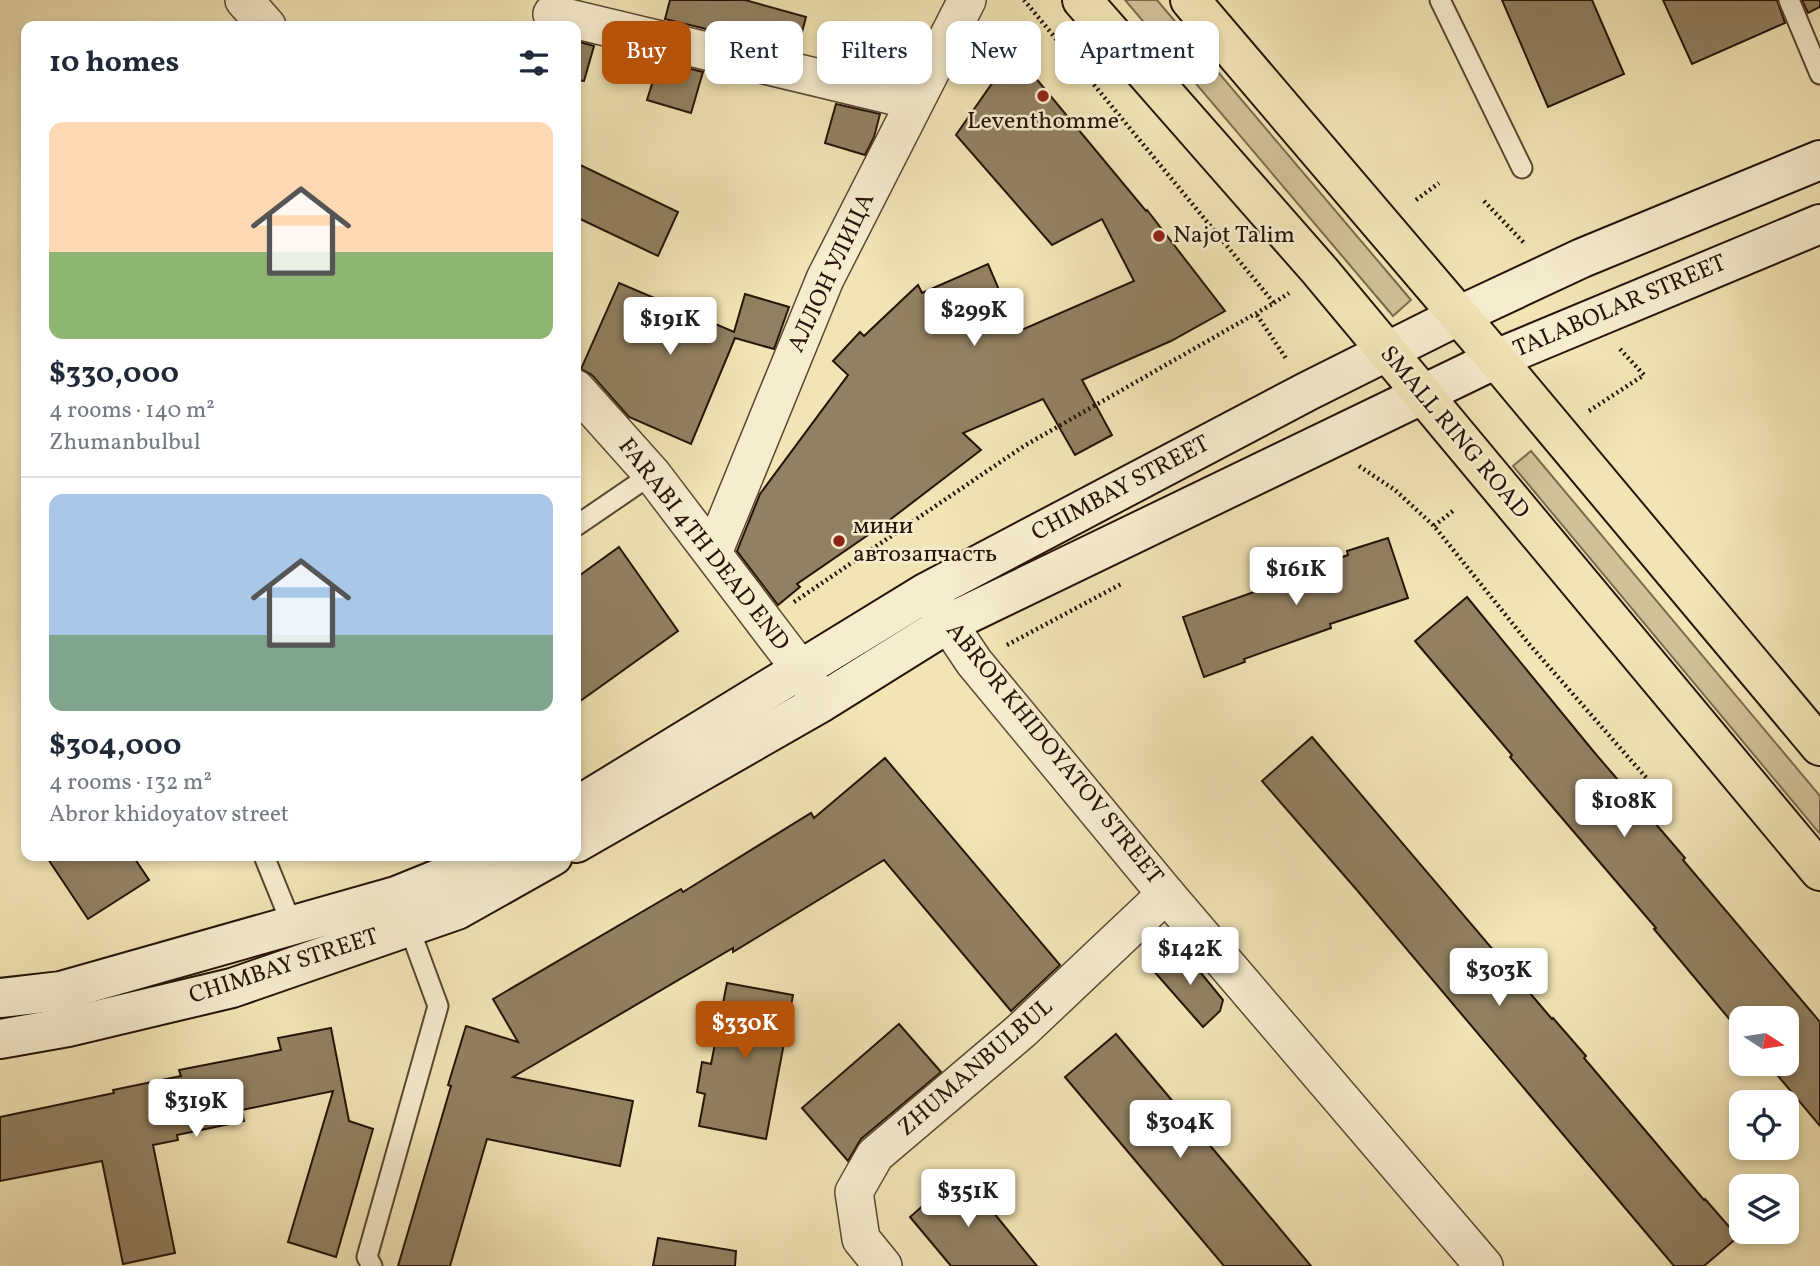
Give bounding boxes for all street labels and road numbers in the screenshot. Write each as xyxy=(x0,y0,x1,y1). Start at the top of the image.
street label: АЛЛОН УЛИЦА xyxy=(780,187,884,358)
street label: TALABOLAR STREET xyxy=(1508,247,1732,367)
street label: SMALL RING ROAD xyxy=(1371,339,1537,527)
street label: CHIMBAY STREET xyxy=(1026,428,1216,550)
street label: FARABI 4TH DEAD END xyxy=(609,431,797,659)
street label: ABROR KHIDOYATOV STREET xyxy=(937,616,1171,892)
street label: CHIMBAY STREET xyxy=(185,920,383,1014)
street label: ZHUMANBULBUL xyxy=(891,991,1061,1145)

